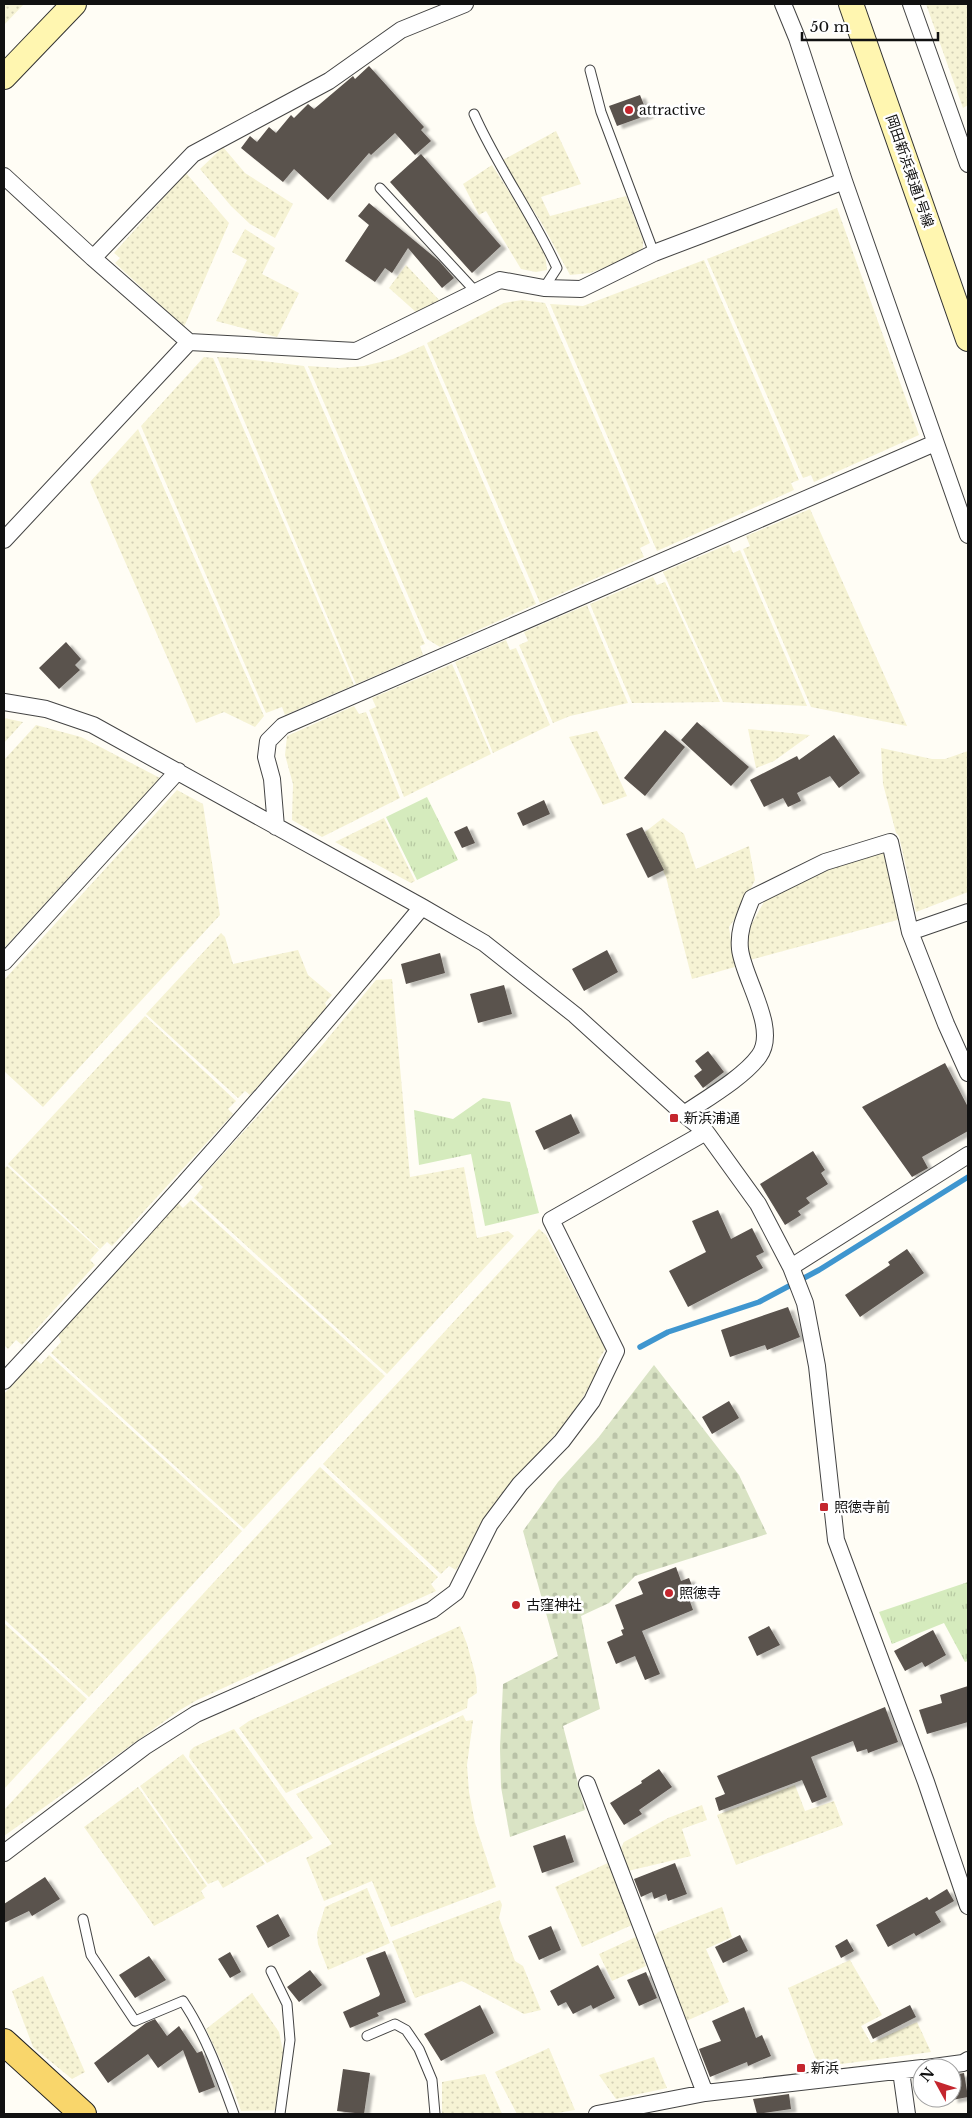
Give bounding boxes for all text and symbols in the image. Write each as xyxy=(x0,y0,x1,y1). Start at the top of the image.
scale bar xyxy=(802,10,938,42)
text: 50 m xyxy=(810,17,850,36)
place label: attractive xyxy=(639,101,706,119)
marker: attractive xyxy=(623,104,635,116)
street label: 岡田新浜東通1号線 xyxy=(882,112,938,230)
place label: 新浜浦通 xyxy=(684,1109,740,1127)
marker: 新浜浦通 xyxy=(668,1112,680,1124)
place label: 照徳寺前 xyxy=(834,1498,890,1516)
marker: 照徳寺前 xyxy=(818,1501,830,1513)
place label: 照徳寺 xyxy=(679,1584,721,1602)
marker: 照徳寺 xyxy=(663,1587,675,1599)
place label: 古窪神社 xyxy=(526,1596,582,1614)
marker: 古窪神社 xyxy=(510,1599,522,1611)
north arrow xyxy=(912,2058,962,2108)
place label: 新浜 xyxy=(811,2059,839,2077)
marker: 新浜 xyxy=(795,2062,807,2074)
text: N xyxy=(916,2064,938,2085)

